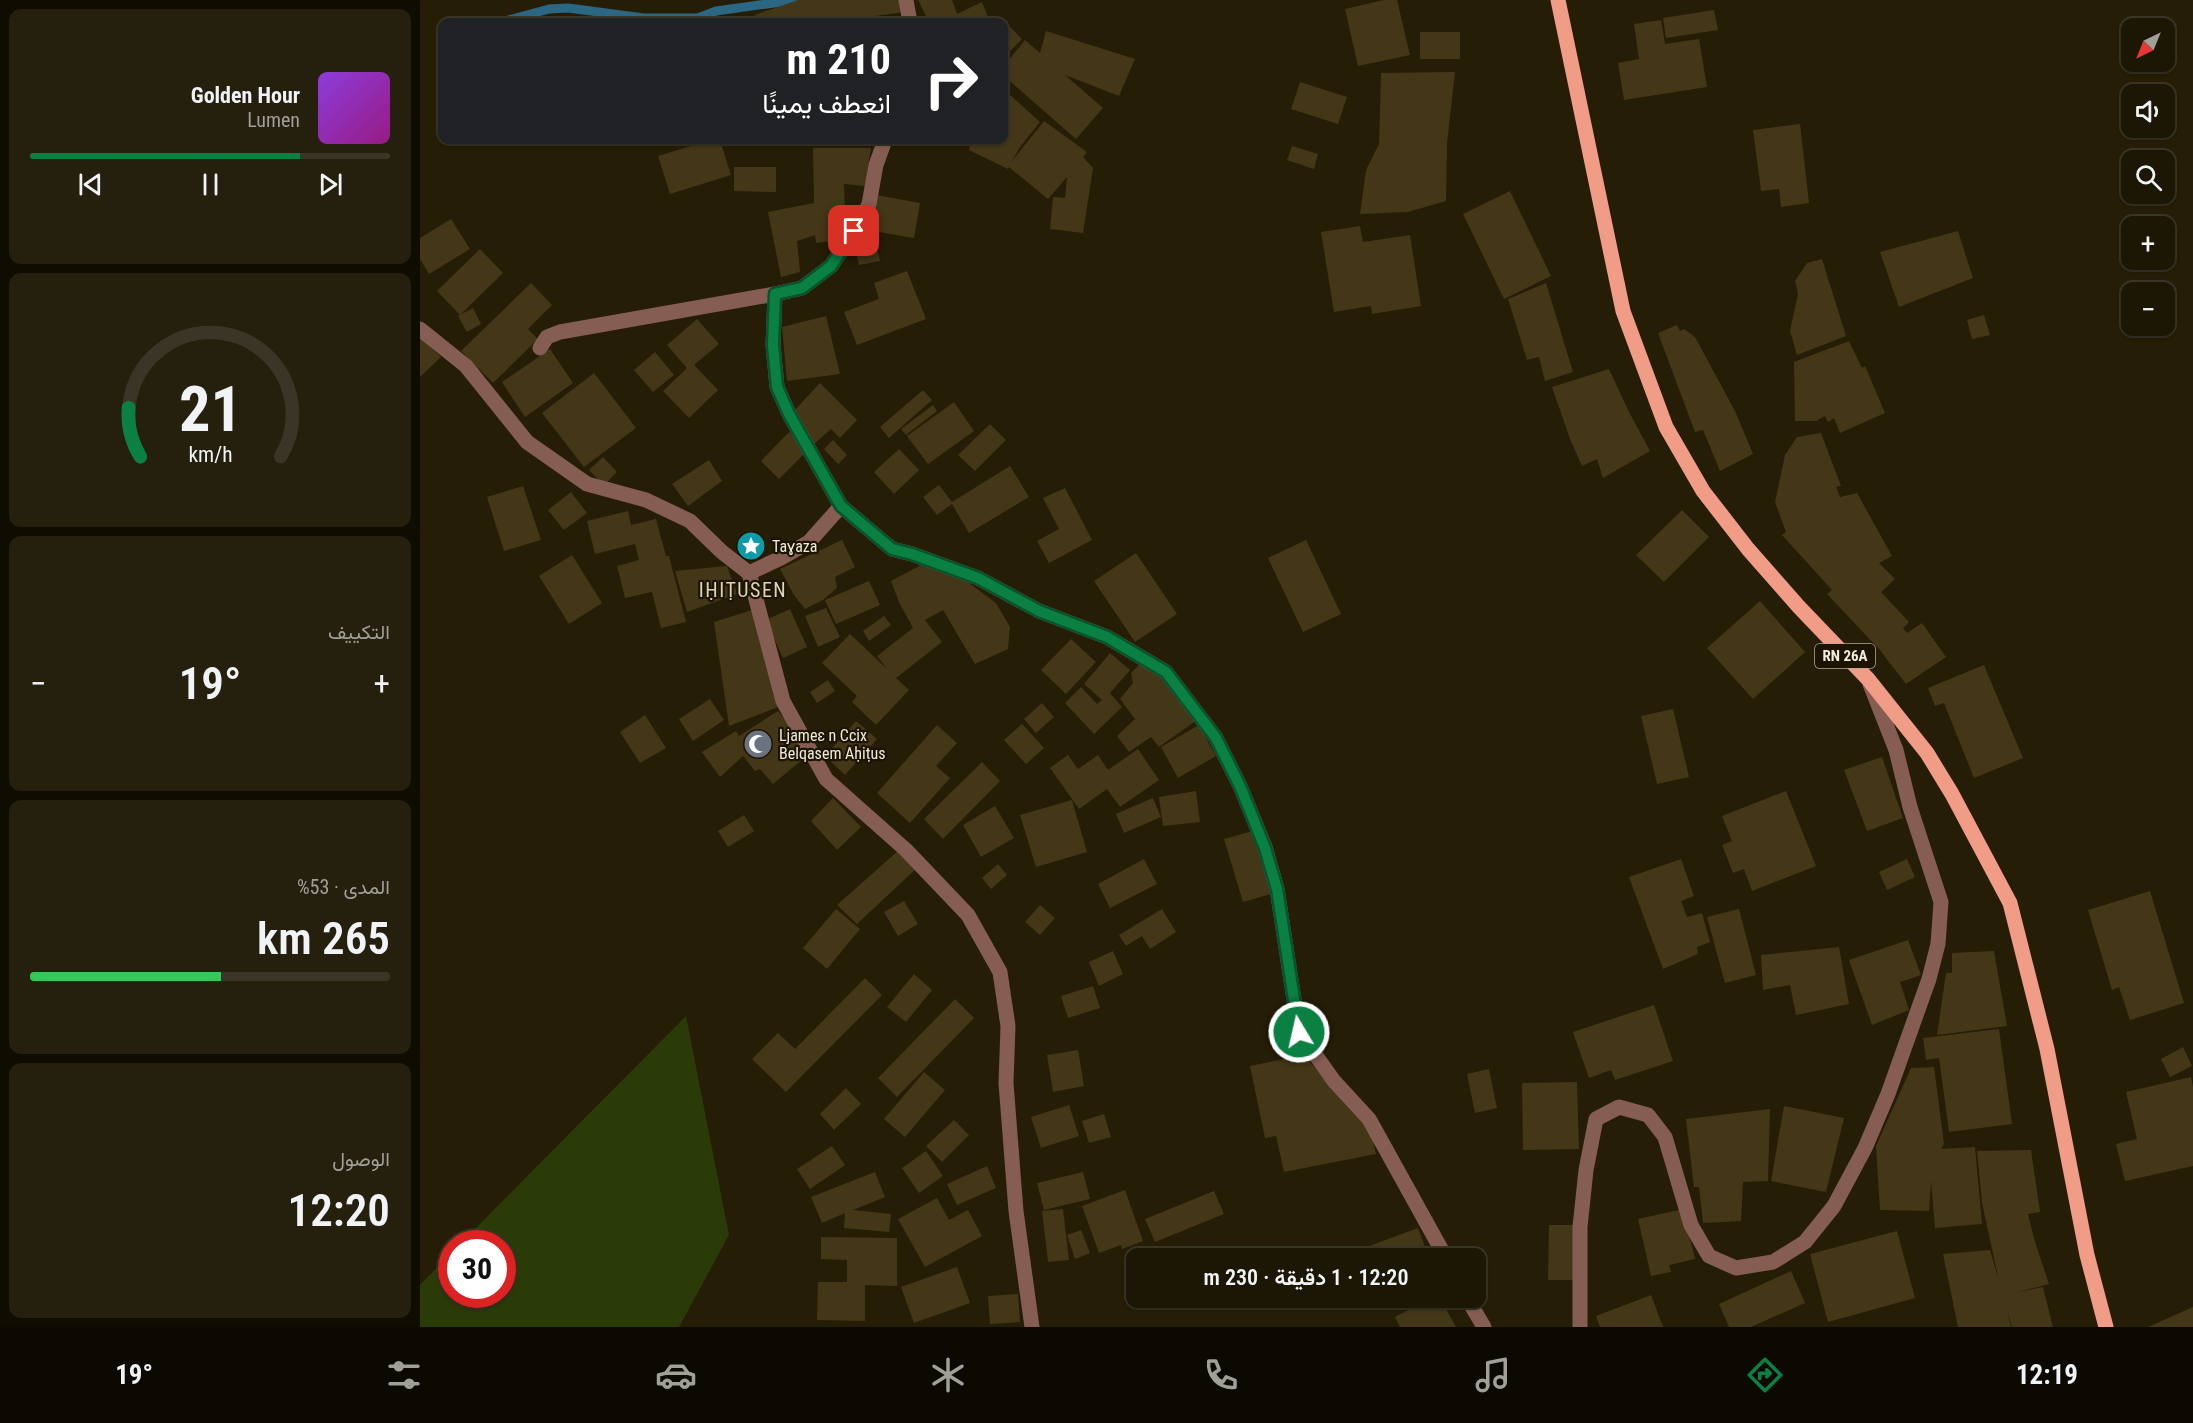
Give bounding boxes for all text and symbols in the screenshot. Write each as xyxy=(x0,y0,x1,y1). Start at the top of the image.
north arrow xyxy=(2121,18,2175,72)
map controls xyxy=(2121,18,2175,336)
text: 210 m xyxy=(786,35,891,84)
icon: right xyxy=(912,42,990,120)
text: Golden Hour xyxy=(191,83,300,108)
button: sound xyxy=(2121,84,2175,138)
text: انعطف يمينًا xyxy=(762,88,891,120)
text: Lumen xyxy=(247,108,300,132)
button: search xyxy=(2121,150,2175,204)
icon: previous xyxy=(74,168,107,201)
icon: pause xyxy=(194,168,227,201)
icon: next xyxy=(314,168,347,201)
pin xyxy=(828,205,879,256)
icon: arrive xyxy=(837,214,870,247)
button: + xyxy=(2121,216,2175,270)
button: − xyxy=(2121,282,2175,336)
text: 21 xyxy=(178,373,242,446)
text: km/h xyxy=(188,442,232,467)
place icon: Taɣaza xyxy=(735,530,767,562)
place label: Taɣaza xyxy=(772,537,817,556)
district label: IḤIṬUSEN xyxy=(699,578,787,602)
text: التكييف xyxy=(328,620,390,644)
road number: RN 26A xyxy=(1815,644,1875,668)
text: 19° xyxy=(179,657,241,710)
text: − xyxy=(30,664,47,703)
text: + xyxy=(374,664,390,703)
place label: Ljameɛ n Ccix Belqasem Aḥiṭus xyxy=(779,726,885,763)
mosque icon: Ljameɛ n Ccix Belqasem Aḥiṭus xyxy=(742,728,774,760)
text: المدى · 53% xyxy=(297,875,390,899)
text: 265 km xyxy=(257,912,390,965)
position arrow xyxy=(1267,1000,1331,1064)
text: الوصول xyxy=(332,1147,390,1171)
text: 12:20 xyxy=(288,1184,390,1237)
speed limit sign: 30 xyxy=(438,1230,516,1308)
text: 12:20 · 1 دقيقة · 230 m xyxy=(1204,1265,1408,1290)
icon: filters xyxy=(383,1354,425,1396)
icon: car xyxy=(655,1354,697,1396)
icon: climate xyxy=(927,1354,969,1396)
icon: phone xyxy=(1200,1354,1242,1396)
icon: music xyxy=(1472,1354,1514,1396)
icon: directions xyxy=(1744,1354,1786,1396)
text: 19° xyxy=(115,1359,153,1391)
text: 12:19 xyxy=(2016,1359,2078,1391)

